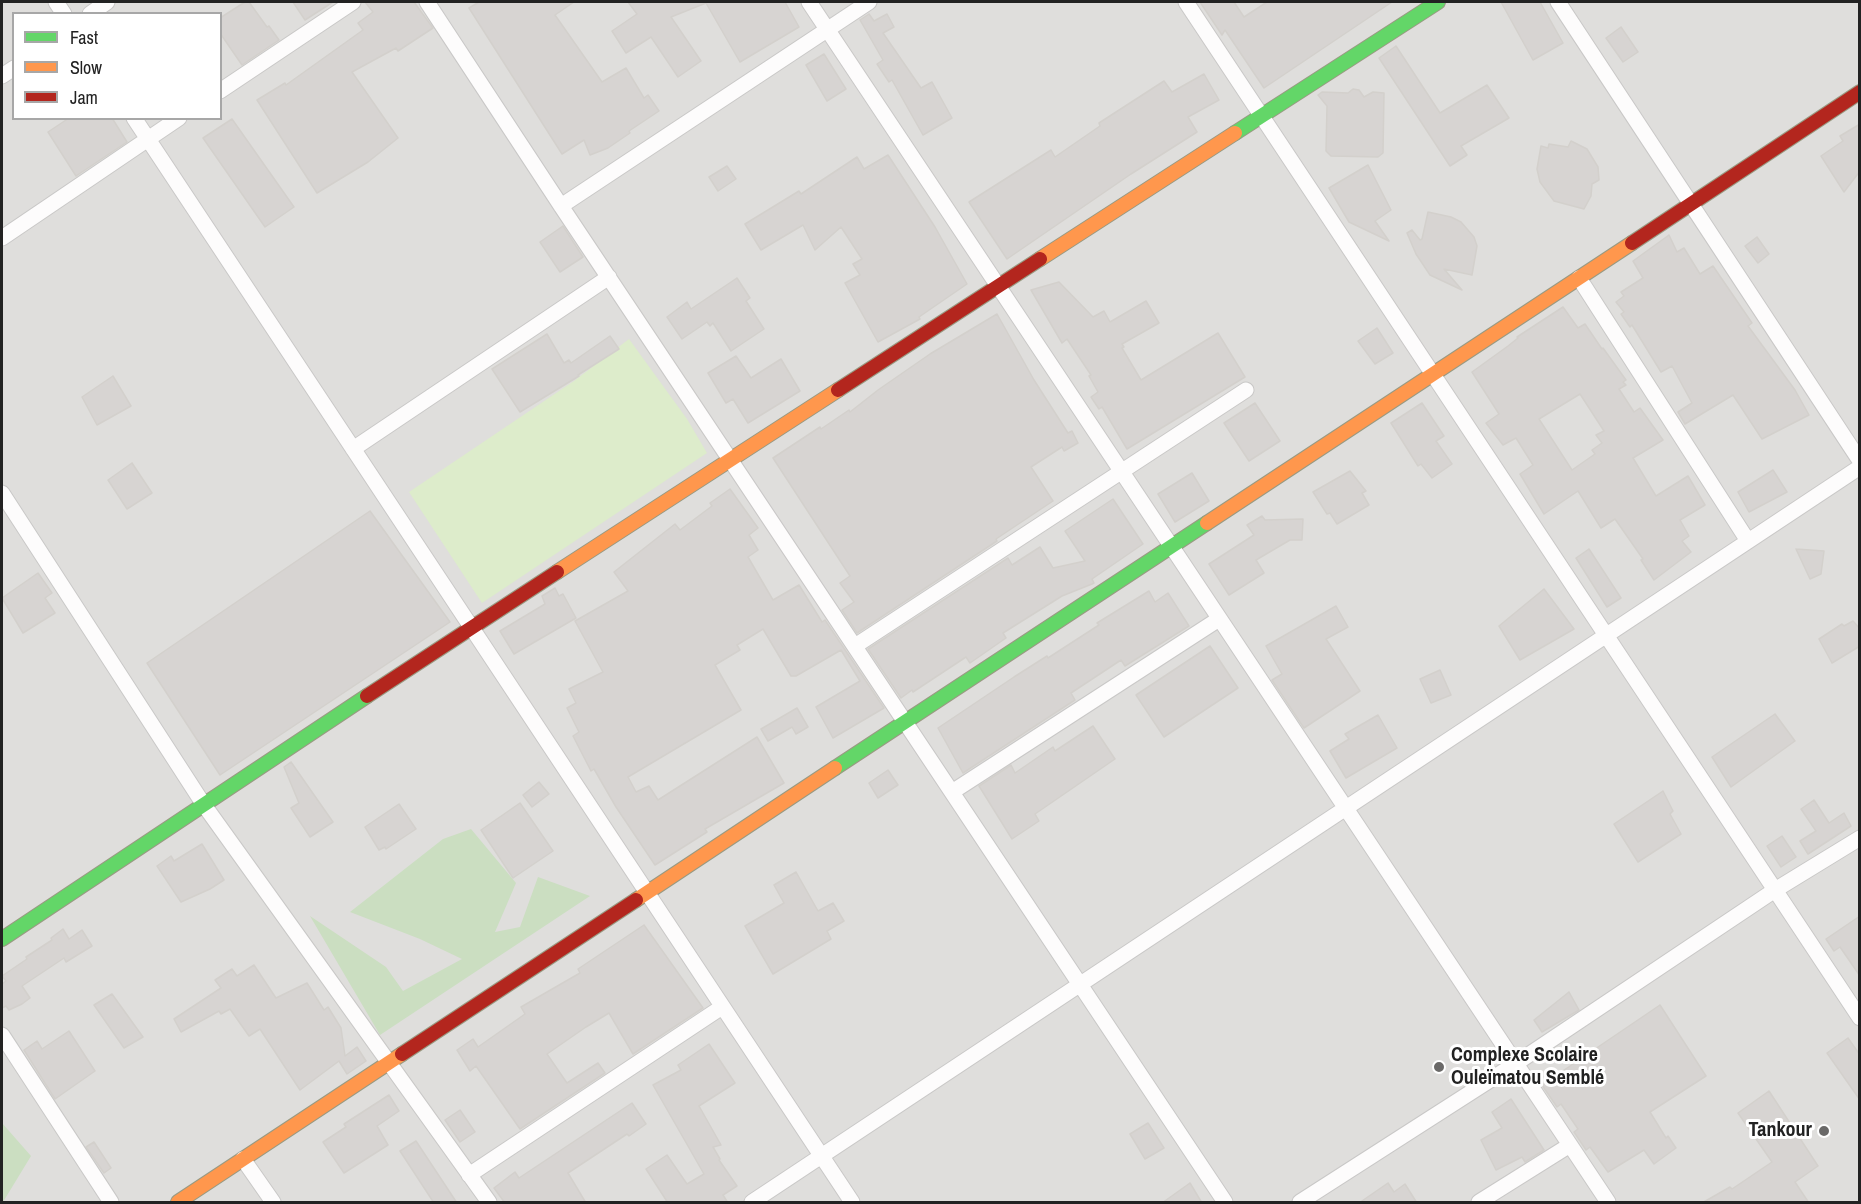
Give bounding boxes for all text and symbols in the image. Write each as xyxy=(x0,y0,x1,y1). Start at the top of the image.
legend xyxy=(12,12,222,120)
text: Fast xyxy=(70,25,98,50)
text: Slow xyxy=(70,55,102,80)
text: Jam xyxy=(70,85,98,110)
place label: Complexe Scolaire Ouleïmatou Semblé xyxy=(1451,1044,1604,1091)
marker: Complexe Scolaire Ouleïmatou Semblé xyxy=(1432,1060,1446,1074)
place label: Tankour xyxy=(1749,1119,1812,1143)
marker: Tankour xyxy=(1817,1124,1831,1138)

